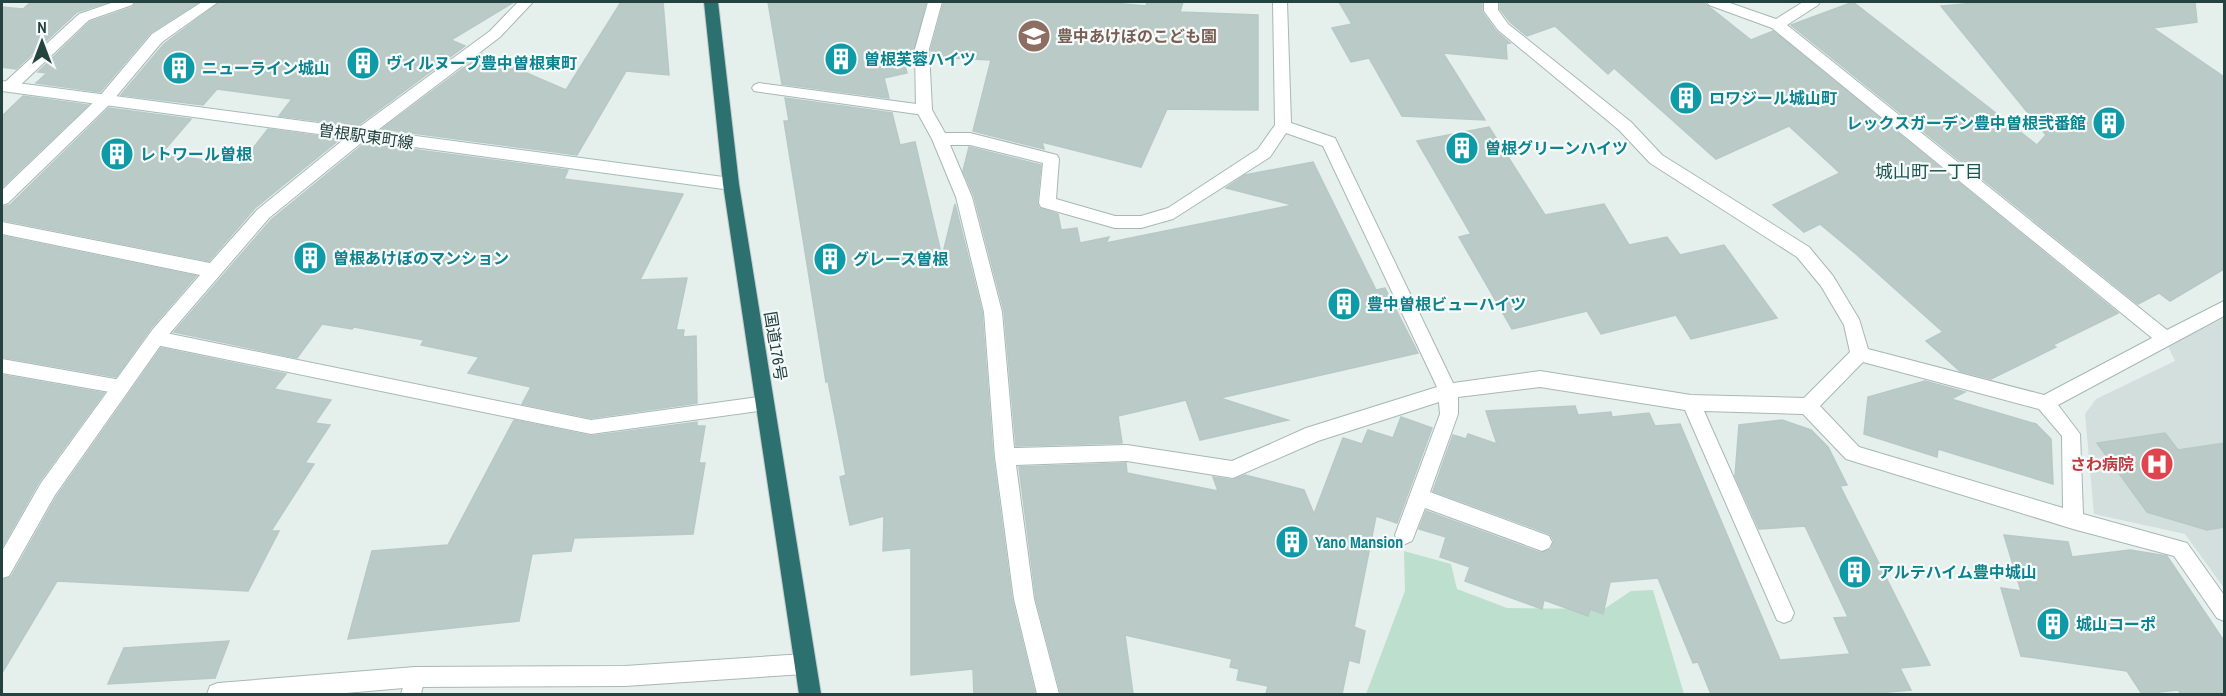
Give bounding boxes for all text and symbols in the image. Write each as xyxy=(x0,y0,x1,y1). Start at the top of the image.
north arrow xyxy=(12,12,72,72)
text: N xyxy=(37,16,47,38)
school or university icon: 豊中あけぼのこども園 xyxy=(1016,18,1052,54)
place label: 豊中あけぼのこども園 xyxy=(1057,25,1217,47)
building icon: 曽根芙蓉ハイツ xyxy=(823,41,859,77)
building icon: ヴィルヌーブ豊中曽根東町 xyxy=(345,45,381,81)
place label: 曽根芙蓉ハイツ xyxy=(864,48,976,70)
building icon: ニューライン城山 xyxy=(161,50,197,86)
place label: ヴィルヌーブ豊中曽根東町 xyxy=(386,52,577,74)
place label: ニューライン城山 xyxy=(202,57,330,79)
building icon: ロワジール城山町 xyxy=(1668,80,1704,116)
place label: ロワジール城山町 xyxy=(1709,87,1837,109)
building icon: レックスガーデン豊中曽根弐番館 xyxy=(2091,105,2127,141)
place label: レックスガーデン豊中曽根弐番館 xyxy=(1846,112,2086,134)
street label: 曽根駅東町線 xyxy=(317,118,415,154)
building icon: 曽根グリーンハイツ xyxy=(1444,130,1480,166)
building icon: レトワール曽根 xyxy=(99,136,135,172)
place label: 曽根グリーンハイツ xyxy=(1485,137,1628,159)
place label: レトワール曽根 xyxy=(140,143,252,165)
district label: 城山町一丁目 xyxy=(1875,159,1983,184)
building icon: 曽根あけぼのマンション xyxy=(292,240,328,276)
building icon: グレース曽根 xyxy=(812,241,848,277)
place label: 曽根あけぼのマンション xyxy=(333,247,509,269)
place label: グレース曽根 xyxy=(853,248,948,270)
building icon: 豊中曽根ビューハイツ xyxy=(1326,286,1362,322)
place label: 豊中曽根ビューハイツ xyxy=(1367,293,1526,315)
street label: 国道176号 xyxy=(760,310,792,382)
hospital icon: さわ病院 xyxy=(2139,446,2175,482)
place label: さわ病院 xyxy=(2070,453,2134,475)
building icon: Yano Mansion xyxy=(1274,524,1310,560)
place label: Yano Mansion xyxy=(1315,531,1403,553)
building icon: アルテハイム豊中城山 xyxy=(1837,554,1873,590)
place label: アルテハイム豊中城山 xyxy=(1878,561,2037,583)
building icon: 城山コーポ xyxy=(2035,606,2071,642)
place label: 城山コーポ xyxy=(2076,613,2156,635)

